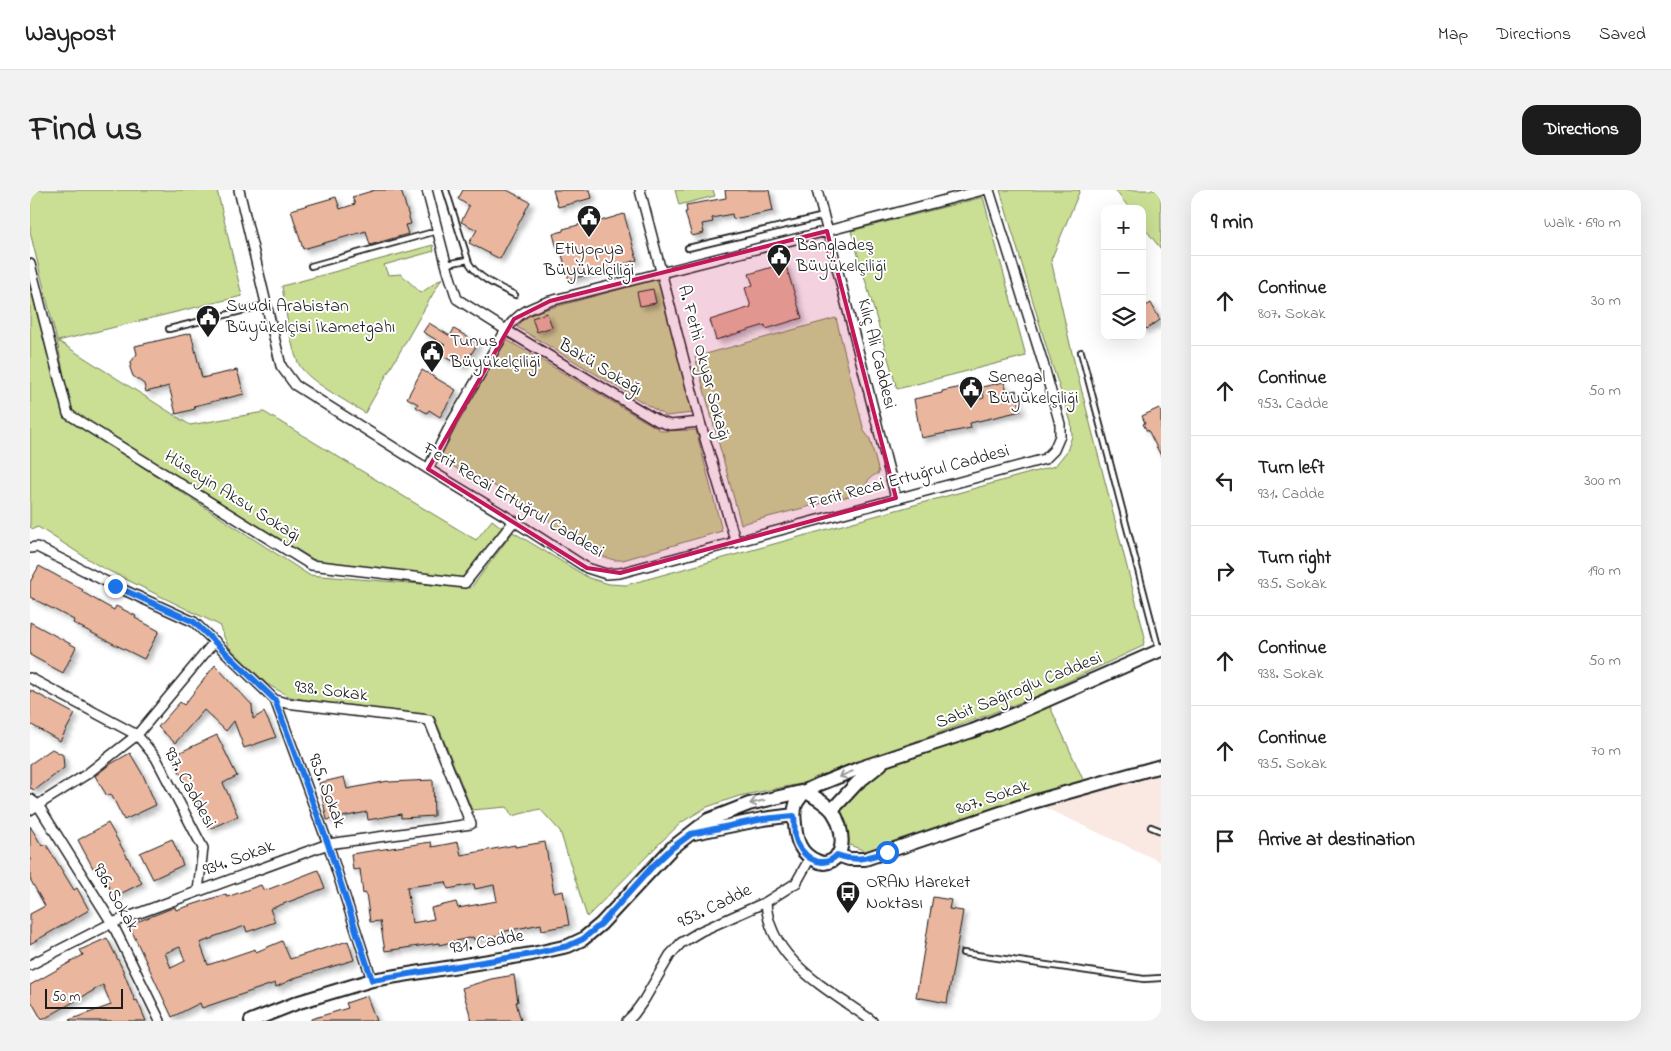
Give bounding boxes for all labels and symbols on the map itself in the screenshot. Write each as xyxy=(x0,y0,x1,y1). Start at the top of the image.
public building icon: Etiyopya Büyükelçiliği xyxy=(576,204,602,238)
place label: Bangladeş Büyükelçiliği xyxy=(795,233,886,281)
place label: Etiyopya Büyükelçiliği xyxy=(543,237,634,285)
public building icon: Bangladeş Büyükelçiliği xyxy=(766,243,792,277)
street label: A. Fethi Okyar Sokağı xyxy=(669,282,736,444)
place label: Suudi Arabistan Büyükelçisi İkametgahı xyxy=(225,294,395,342)
street label: Kılıç Ali Caddesi xyxy=(850,296,902,412)
public building icon: Suudi Arabistan Büyükelçisi İkametgahı xyxy=(195,304,221,338)
place label: Tunus Büyükelçiliği xyxy=(449,329,540,377)
street label: Bakü Sokağı xyxy=(552,332,647,404)
public building icon: Tunus Büyükelçiliği xyxy=(419,339,445,373)
place label: Senegal Büyükelçiliği xyxy=(987,365,1078,413)
public building icon: Senegal Büyükelçiliği xyxy=(958,375,984,409)
street label: Ferit Recai Ertuğrul Caddesi xyxy=(416,436,608,566)
street label: Ferit Recai Ertuğrul Caddesi xyxy=(805,439,1013,519)
street label: Hüseyin Aksu Sokağı xyxy=(158,444,305,550)
route end xyxy=(104,575,127,598)
street label: Sabit Sağıroğlu Caddesi xyxy=(932,646,1107,737)
street label: 938. Sokak xyxy=(293,675,369,709)
street label: 937. Caddesi xyxy=(156,743,222,833)
street label: 935. Sokak xyxy=(300,750,352,832)
one-way arrow xyxy=(839,769,854,779)
street label: 807. Sokak xyxy=(953,773,1033,823)
one-way arrow xyxy=(750,798,766,807)
street label: 934. Sokak xyxy=(200,834,278,884)
route start xyxy=(876,841,899,864)
street label: 936. Sokak xyxy=(85,859,145,937)
place label: ORAN Hareket Noktası xyxy=(866,870,970,917)
street label: 953. Cadde xyxy=(674,878,757,936)
bus stop icon: ORAN Hareket Noktası xyxy=(835,880,861,914)
street label: 931. Cadde xyxy=(448,924,527,962)
scale bar xyxy=(45,986,122,1009)

